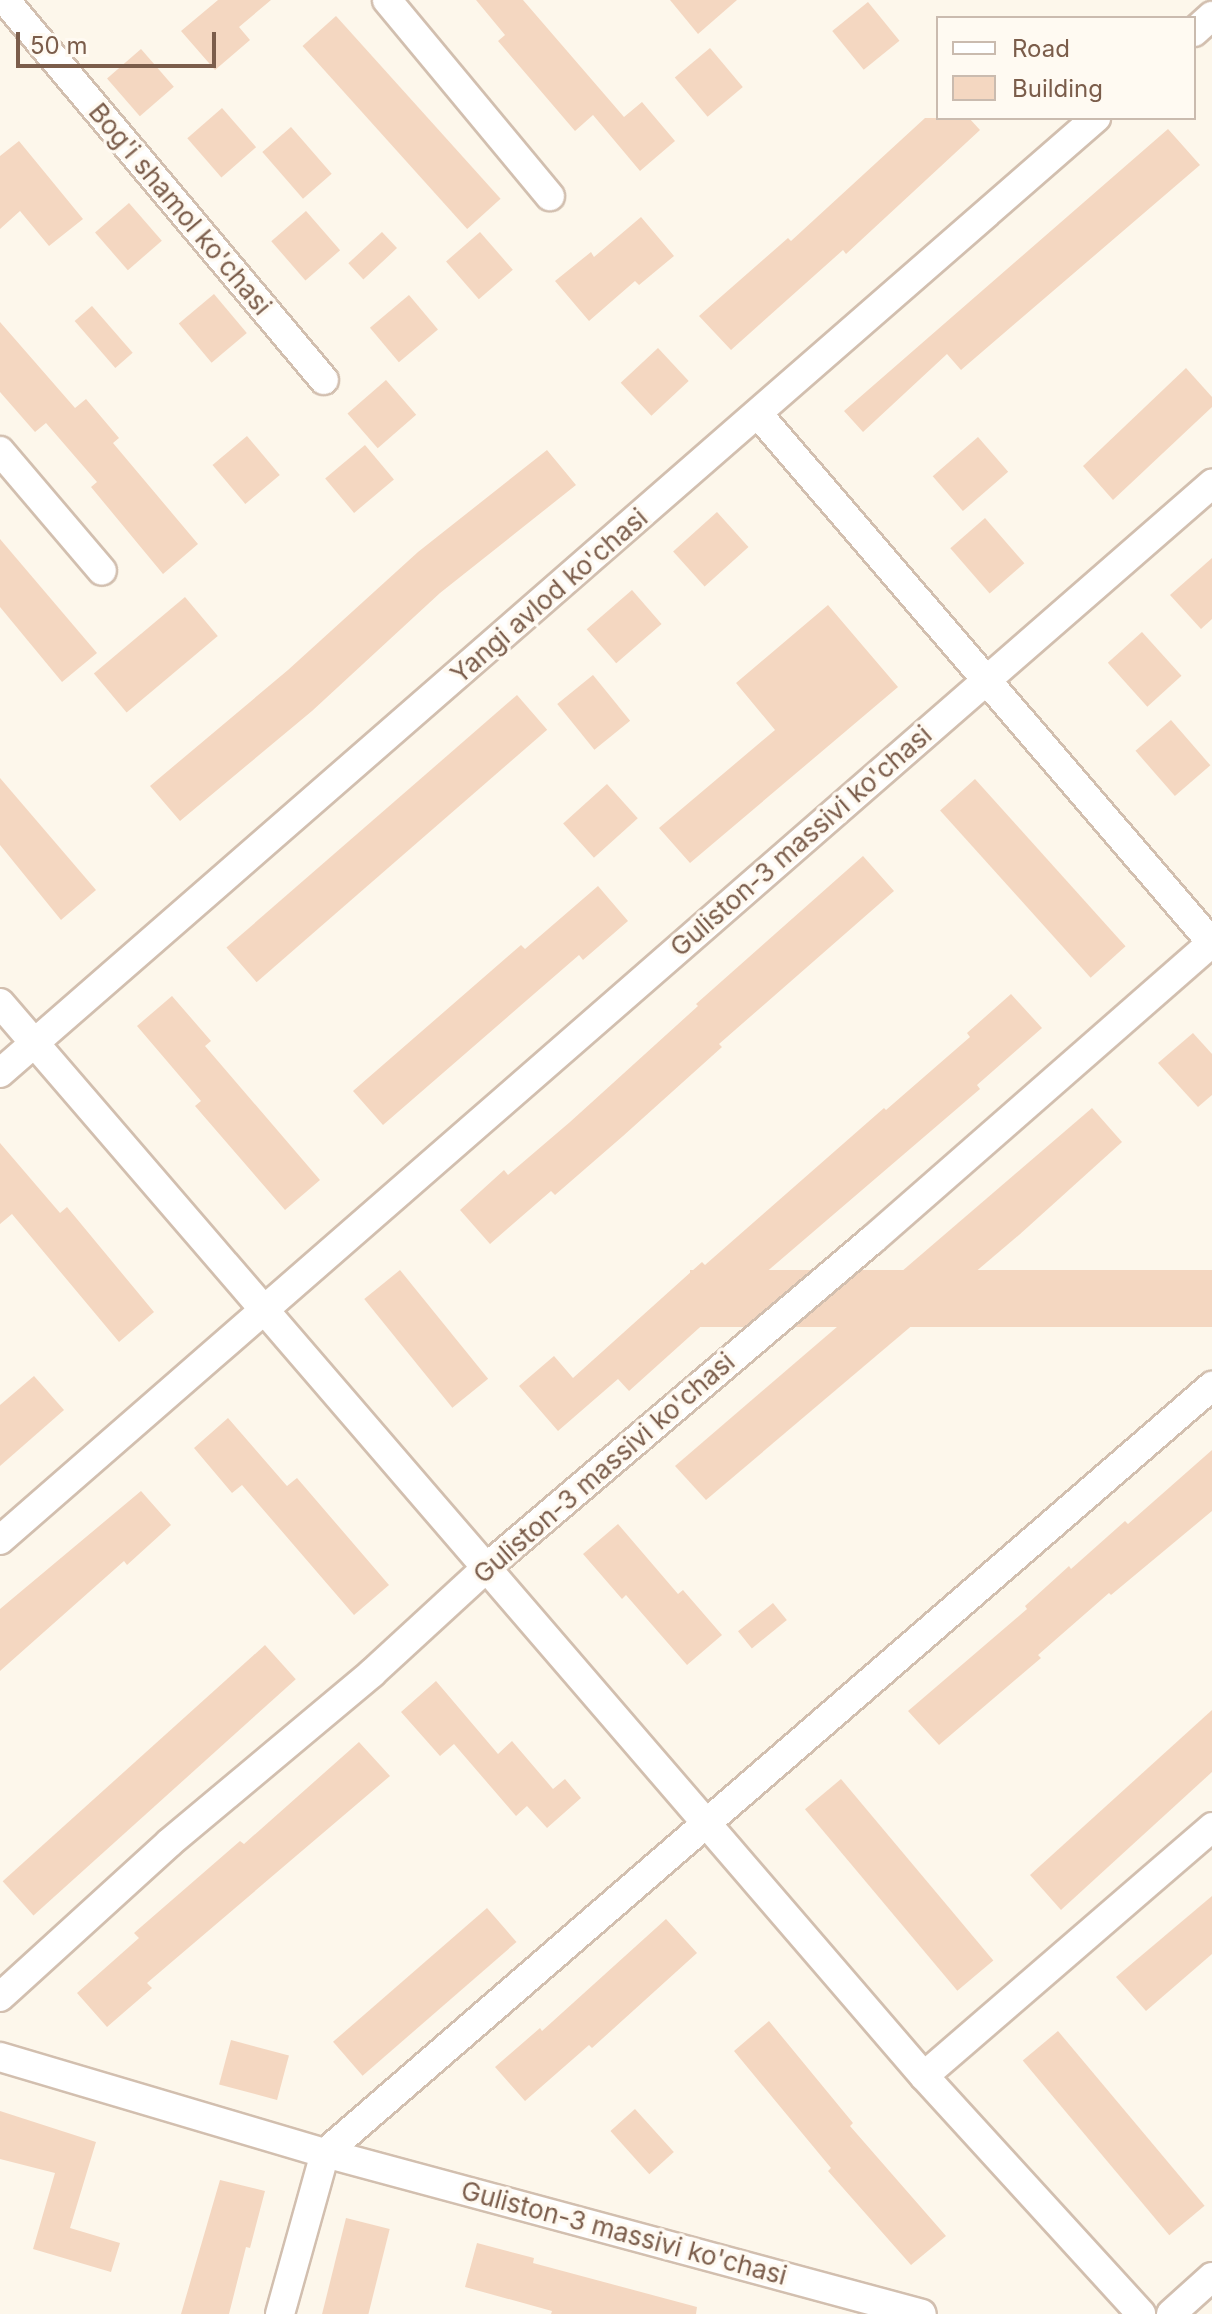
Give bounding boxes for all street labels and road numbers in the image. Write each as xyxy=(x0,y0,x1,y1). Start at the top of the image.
street label: Bog'i shamol ko'chasi xyxy=(82,97,278,321)
street label: Yangi avlod ko'chasi xyxy=(444,502,654,690)
street label: Guliston-3 massivi ko'chasi xyxy=(664,719,938,963)
street label: Guliston-3 massivi ko'chasi xyxy=(467,1346,741,1590)
street label: Guliston-3 massivi ko'chasi xyxy=(458,2174,790,2292)

